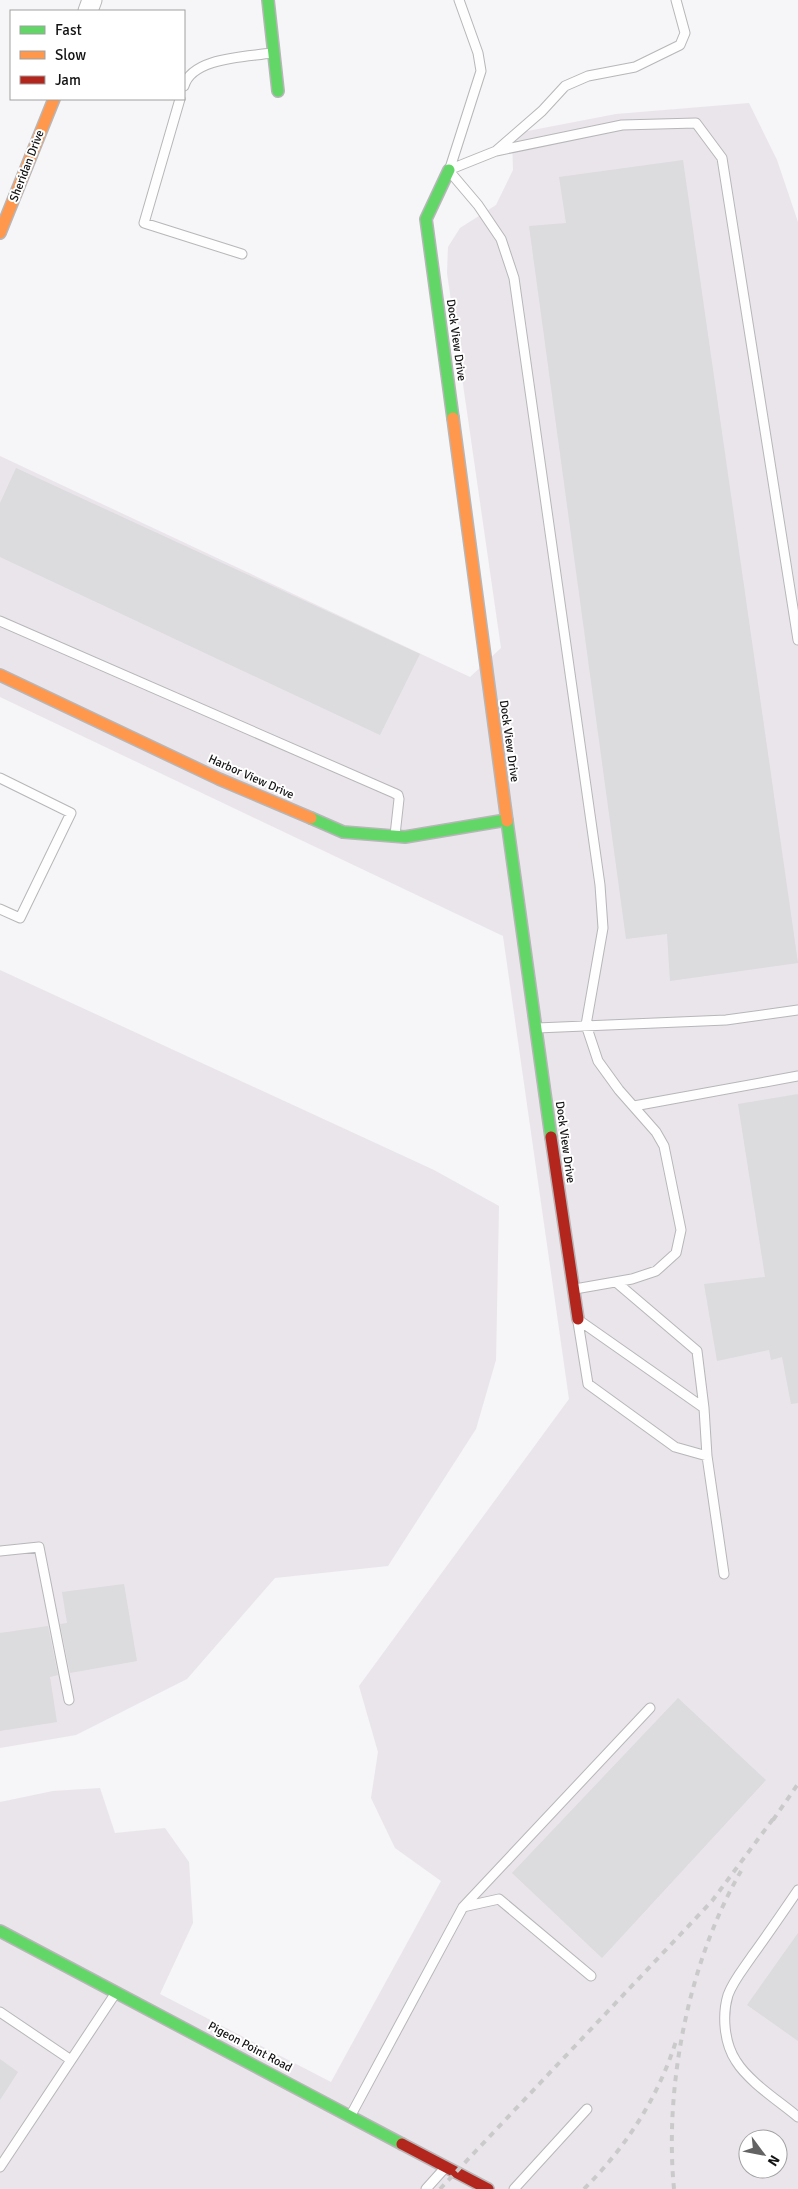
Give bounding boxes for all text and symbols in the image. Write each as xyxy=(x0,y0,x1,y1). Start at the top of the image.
legend xyxy=(10,10,185,100)
text: Fast xyxy=(55,21,82,39)
text: Slow xyxy=(55,46,86,64)
text: Jam xyxy=(55,71,81,89)
street label: Sheridan Drive xyxy=(6,128,48,204)
street label: Dock View Drive xyxy=(443,298,469,382)
street label: Dock View Drive xyxy=(496,699,522,783)
street label: Harbor View Drive xyxy=(206,751,296,803)
street label: Dock View Drive xyxy=(552,1100,578,1184)
street label: Pigeon Point Road xyxy=(205,2019,295,2075)
north arrow xyxy=(738,2129,788,2179)
text: N xyxy=(764,2152,783,2169)

